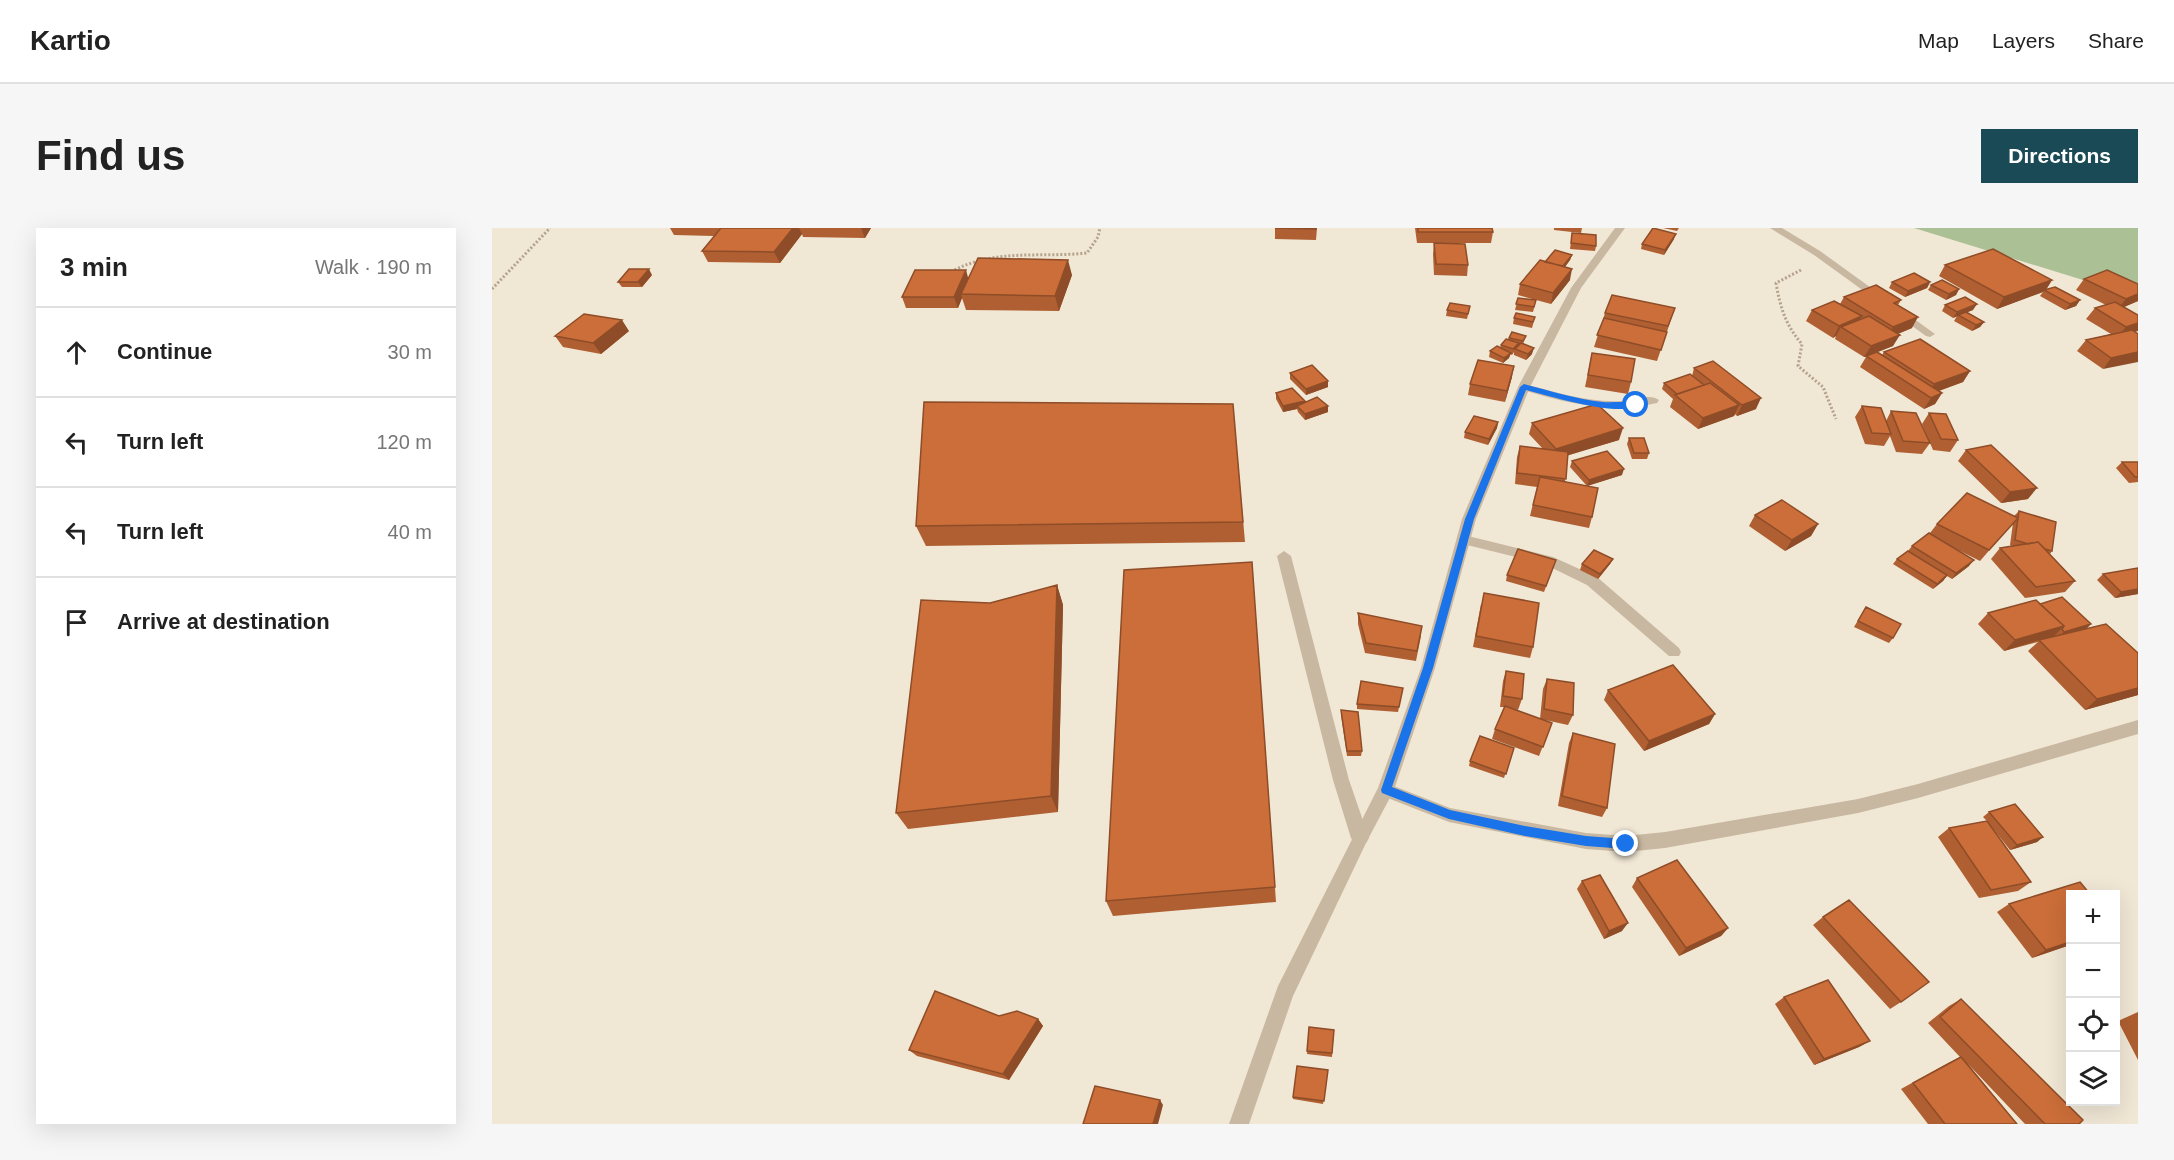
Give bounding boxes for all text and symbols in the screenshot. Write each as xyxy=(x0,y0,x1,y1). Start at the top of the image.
text: Kartio xyxy=(30,25,111,56)
text: Map xyxy=(1918,29,1959,52)
text: Layers xyxy=(1992,29,2055,52)
text: Share xyxy=(2088,29,2144,52)
button: Directions xyxy=(1981,129,2138,183)
text: Find us xyxy=(36,132,185,179)
text: 3 min xyxy=(60,252,128,282)
text: Walk · 190 m xyxy=(315,256,432,278)
icon: ahead xyxy=(60,336,93,369)
text: Continue xyxy=(117,339,212,364)
text: 30 m xyxy=(388,341,432,363)
route start xyxy=(1622,391,1648,417)
icon: left xyxy=(60,426,93,459)
text: Turn left xyxy=(117,429,203,454)
text: 120 m xyxy=(376,431,432,453)
icon: left xyxy=(60,516,93,549)
text: Turn left xyxy=(117,519,203,544)
text: 40 m xyxy=(388,521,432,543)
icon: arrive xyxy=(60,606,93,639)
text: Arrive at destination xyxy=(117,609,330,634)
route end xyxy=(1612,830,1638,856)
map controls xyxy=(2066,890,2120,1106)
button: + xyxy=(2066,890,2120,944)
button: − xyxy=(2066,944,2120,998)
button: locate xyxy=(2066,998,2120,1052)
button: layers xyxy=(2066,1052,2120,1106)

